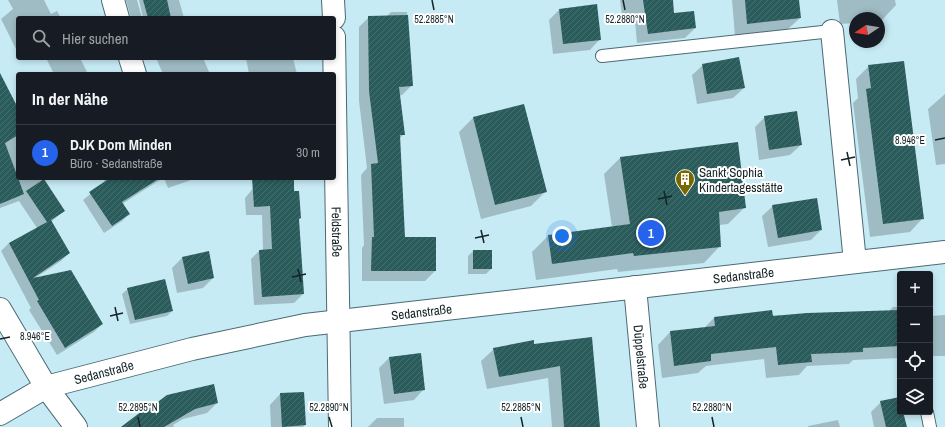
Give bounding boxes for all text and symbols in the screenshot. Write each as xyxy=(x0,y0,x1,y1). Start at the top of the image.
north arrow xyxy=(849,12,885,48)
text: 52.2885°N xyxy=(414,13,454,26)
text: 52.2880°N xyxy=(605,13,645,26)
search box xyxy=(16,16,336,60)
icon: search xyxy=(30,27,52,49)
text: Hier suchen xyxy=(62,28,128,49)
text: In der Nähe xyxy=(32,87,108,110)
text: DJK Dom Minden xyxy=(70,134,172,155)
text: 8.946°E xyxy=(895,134,925,147)
text: 1 xyxy=(42,144,48,161)
text: 30 m xyxy=(296,144,320,161)
text: Büro · Sedanstraße xyxy=(70,155,162,172)
place label: Sankt Sophia Kindertagesstätte xyxy=(699,164,783,196)
building icon: Sankt Sophia Kindertagesstätte xyxy=(674,168,696,196)
street label: Feldstraße xyxy=(328,207,346,257)
pin: 1 xyxy=(638,218,664,248)
your location xyxy=(552,226,572,246)
street label: Sedanstraße xyxy=(712,263,775,287)
map controls xyxy=(897,271,933,415)
button: + xyxy=(897,271,933,307)
street label: Sedanstraße xyxy=(390,300,453,324)
button: − xyxy=(897,307,933,343)
street label: Düppelstraße xyxy=(630,324,653,389)
text: 8.946°E xyxy=(20,330,50,343)
button: locate xyxy=(897,343,933,379)
street label: Sedanstraße xyxy=(72,356,136,388)
button: layers xyxy=(897,379,933,415)
text: 52.2895°N xyxy=(118,401,158,414)
text: 52.2890°N xyxy=(309,401,349,414)
text: 52.2885°N xyxy=(501,401,541,414)
text: 52.2880°N xyxy=(692,401,732,414)

